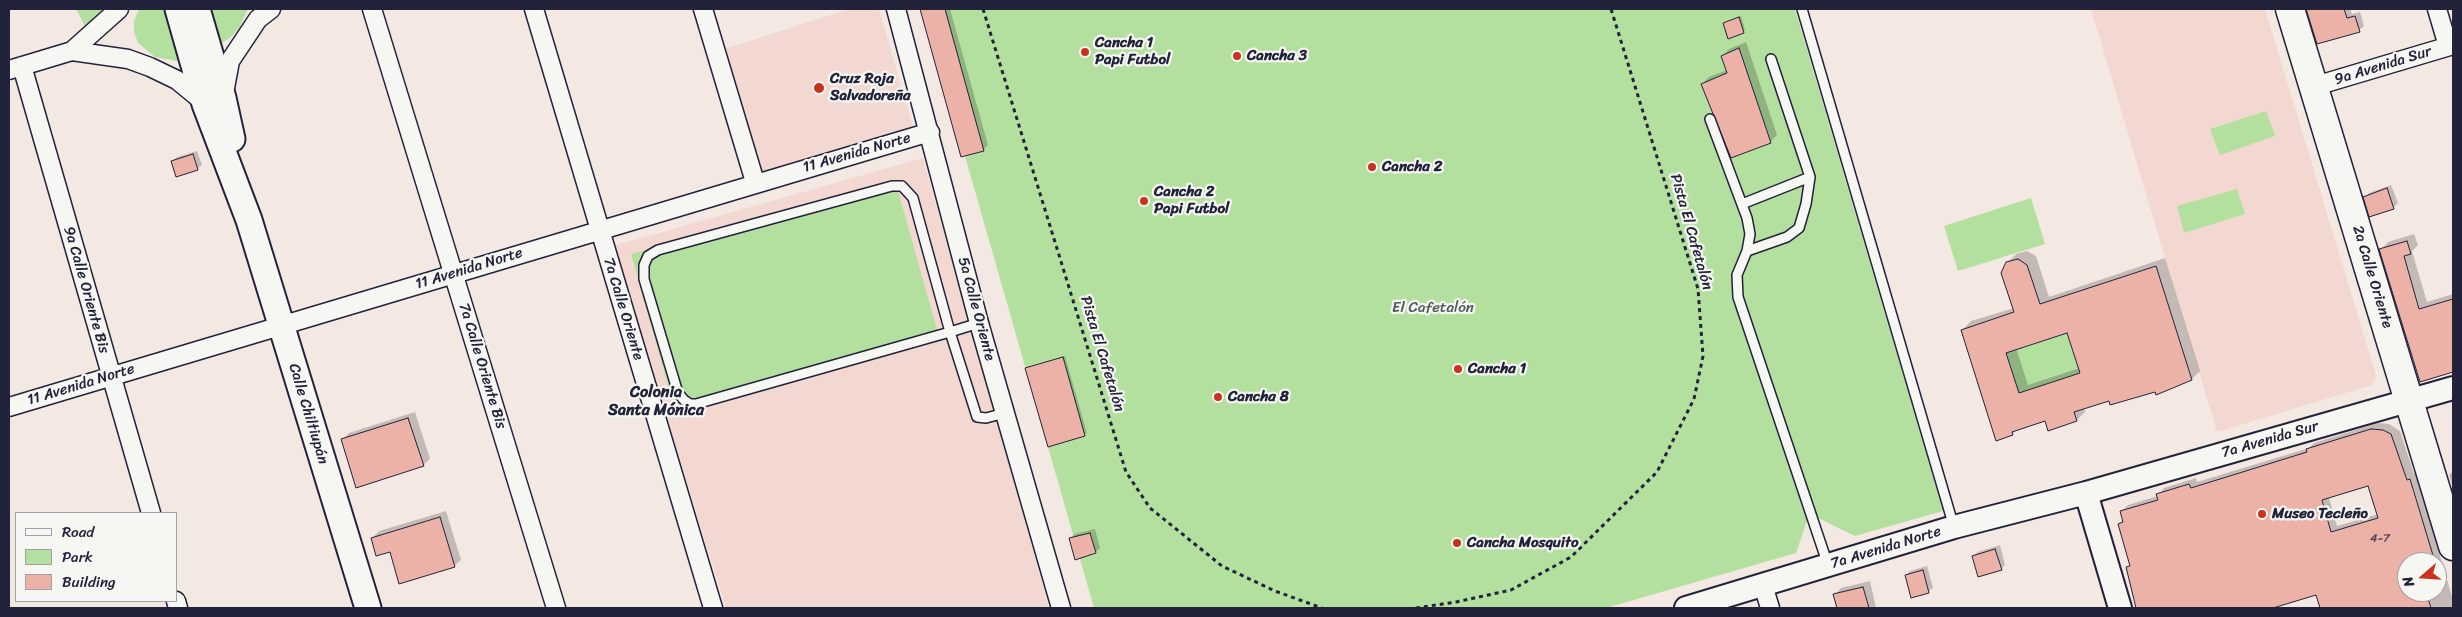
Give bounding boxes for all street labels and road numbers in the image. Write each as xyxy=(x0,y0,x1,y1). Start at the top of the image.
street label: 9a Avenida Sur xyxy=(2332,43,2434,89)
street label: 11 Avenida Norte xyxy=(801,129,913,177)
street label: Pista El Cafetalón xyxy=(1666,172,1716,292)
street label: 9a Calle Oriente Bis xyxy=(59,224,113,356)
street label: 2a Calle Oriente xyxy=(2348,224,2396,330)
street label: 11 Avenida Norte xyxy=(413,244,525,294)
street label: 5a Calle Oriente xyxy=(953,255,999,363)
street label: 7a Calle Oriente xyxy=(599,256,647,362)
street label: Pista El Cafetalón xyxy=(1076,294,1128,414)
street label: 7a Calle Oriente Bis xyxy=(454,301,510,431)
street label: 11 Avenida Norte xyxy=(25,360,137,410)
street label: Calle Chiltiupán xyxy=(284,361,332,467)
street label: 7a Avenida Sur xyxy=(2220,418,2320,462)
street label: 7a Avenida Norte xyxy=(1829,523,1943,573)

